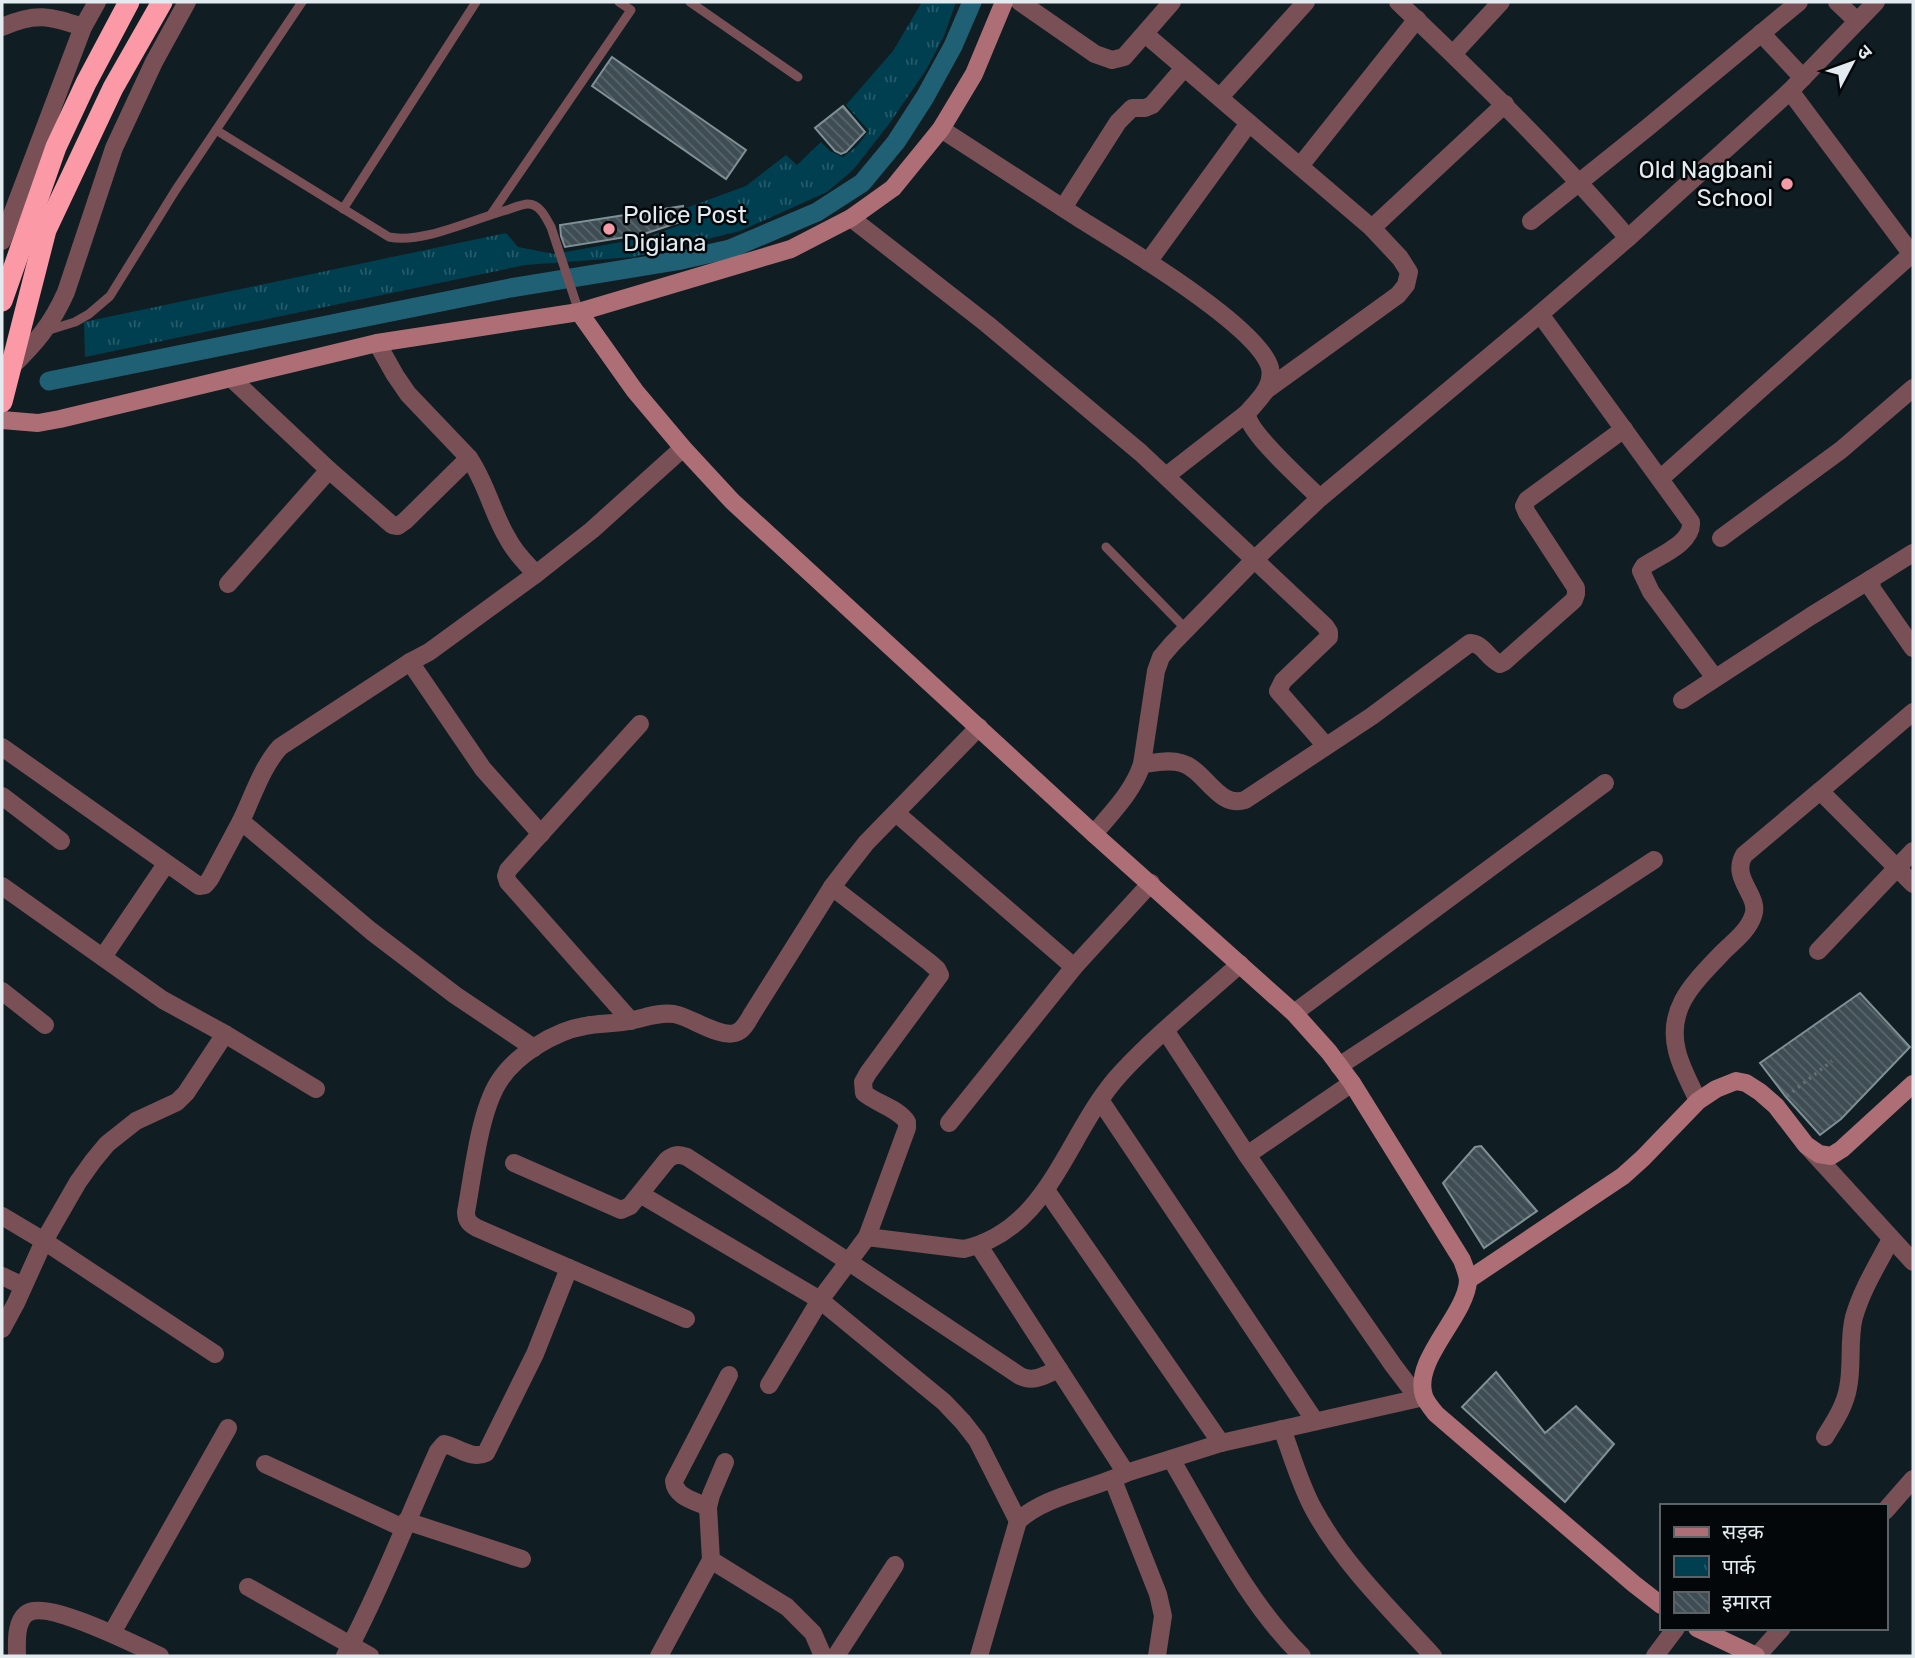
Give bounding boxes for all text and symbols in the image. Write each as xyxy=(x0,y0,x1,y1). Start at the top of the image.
north arrow xyxy=(1817,28,1887,98)
text: उ xyxy=(1852,40,1877,65)
place label: Old Nagbani School xyxy=(1639,156,1773,212)
marker: Old Nagbani School xyxy=(1779,176,1795,192)
place label: Police Post Digiana xyxy=(623,201,747,257)
marker: Police Post Digiana xyxy=(601,221,617,237)
legend xyxy=(1660,1504,1887,1630)
text: सड़क xyxy=(1722,1519,1764,1544)
text: पार्क xyxy=(1722,1554,1756,1579)
text: इमारत xyxy=(1722,1589,1772,1614)

